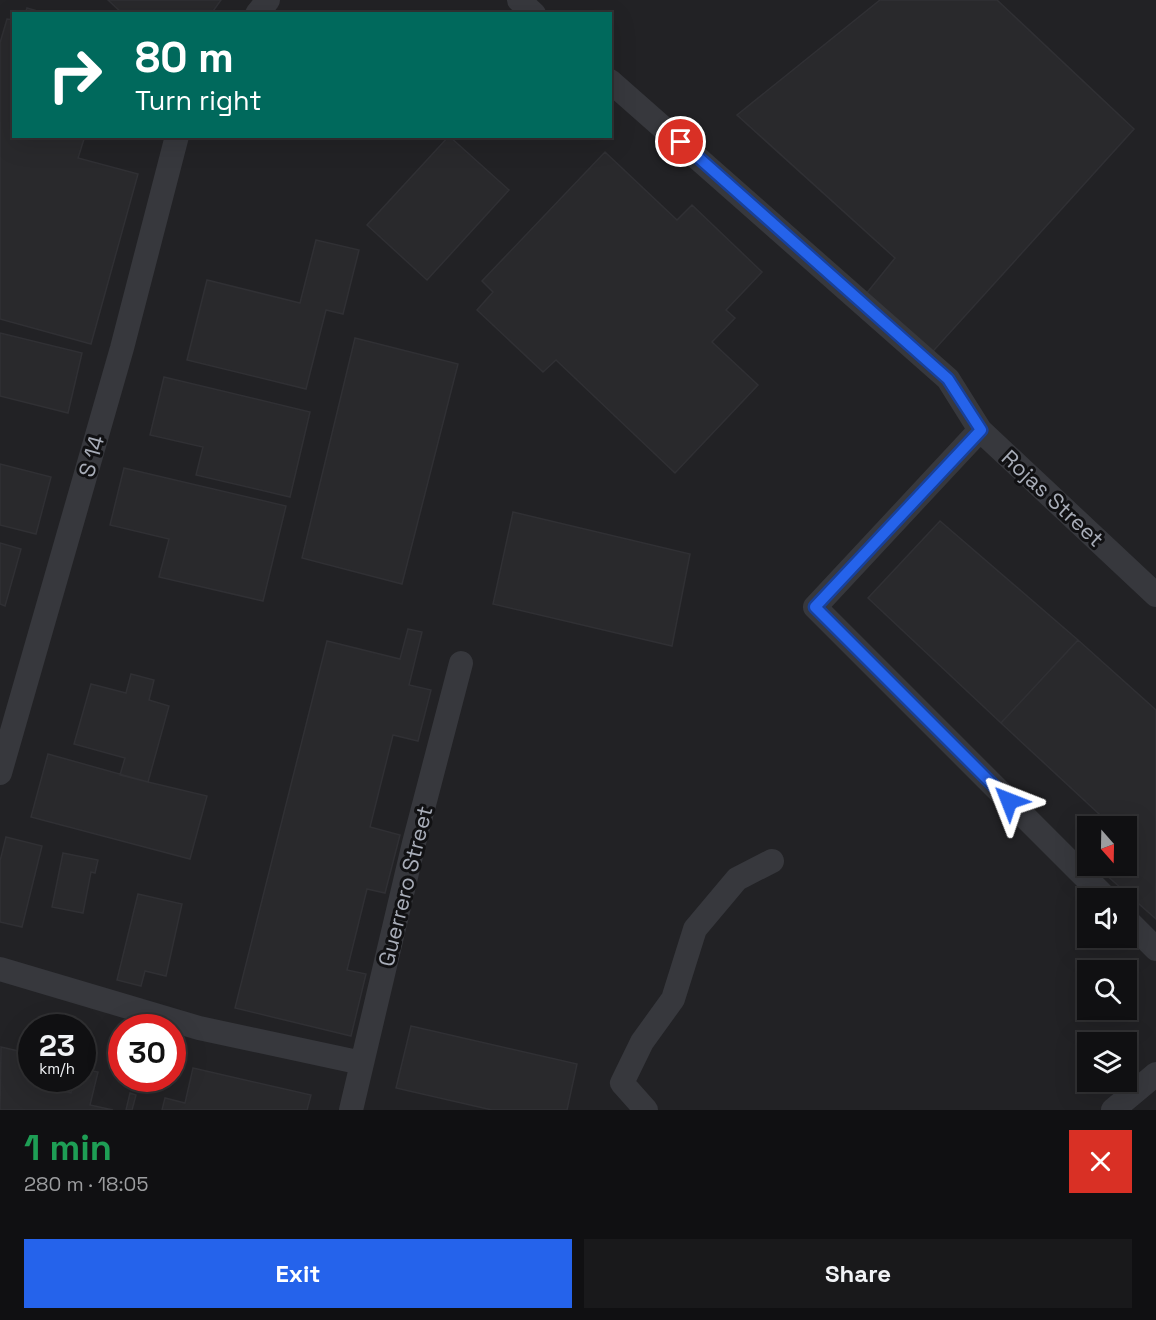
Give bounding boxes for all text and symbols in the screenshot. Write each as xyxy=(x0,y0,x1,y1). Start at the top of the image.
text: 80 m xyxy=(135,31,234,84)
icon: right xyxy=(36,36,114,114)
text: Turn right xyxy=(135,83,262,118)
pin xyxy=(655,116,706,167)
icon: arrive xyxy=(664,125,697,158)
street label: S 14 xyxy=(72,432,110,480)
street label: Rojas Street xyxy=(996,443,1110,553)
position arrow xyxy=(977,769,1041,833)
street label: Guerrero Street xyxy=(372,803,438,969)
north arrow xyxy=(1077,816,1137,876)
map controls xyxy=(1077,816,1137,1092)
button: sound xyxy=(1077,888,1137,948)
button: search xyxy=(1077,960,1137,1020)
speed limit sign: 30 xyxy=(108,1014,186,1092)
text: 23 xyxy=(39,1026,75,1065)
button: layers xyxy=(1077,1032,1137,1092)
text: km/h xyxy=(39,1059,75,1078)
text: 1 min xyxy=(24,1125,112,1171)
button: close xyxy=(1069,1130,1132,1193)
text: 280 m · 18:05 xyxy=(24,1171,148,1197)
button: Exit xyxy=(24,1239,572,1308)
button: Share xyxy=(584,1239,1132,1308)

